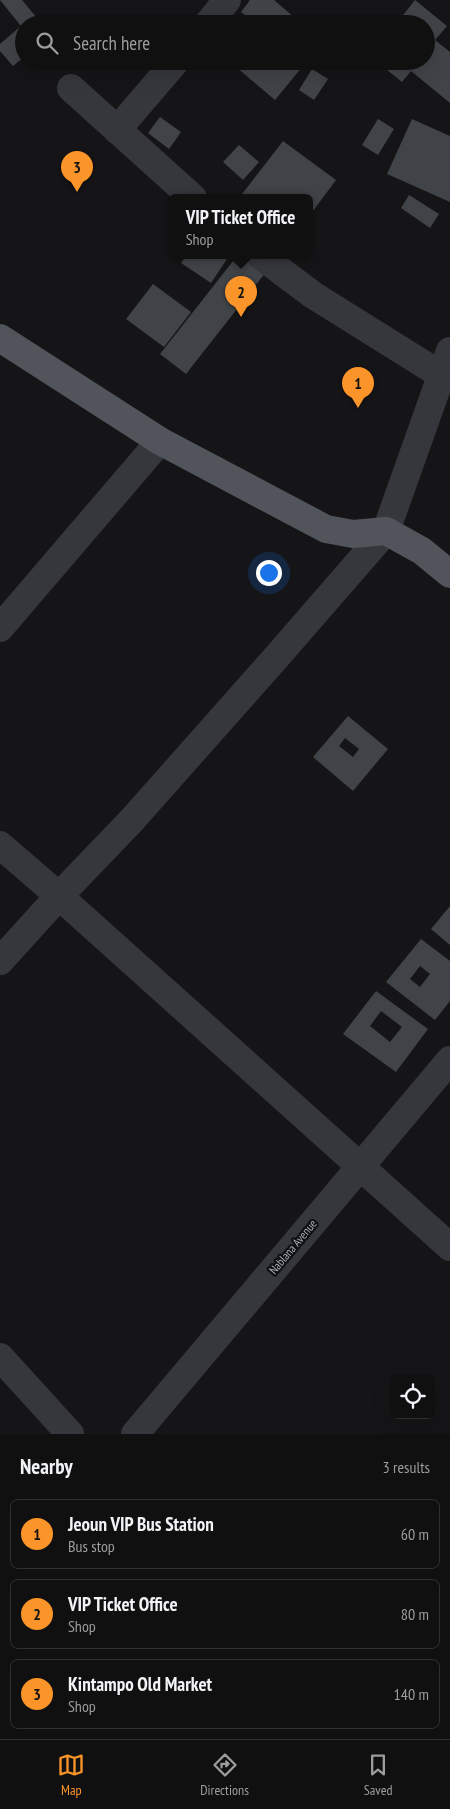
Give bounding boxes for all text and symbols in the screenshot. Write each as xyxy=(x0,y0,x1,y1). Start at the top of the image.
search box xyxy=(15,15,435,70)
icon: search xyxy=(33,29,61,57)
text: Search here xyxy=(73,31,150,55)
pin: 3 xyxy=(61,151,93,192)
popup xyxy=(168,194,313,259)
text: VIP Ticket Office xyxy=(186,205,295,229)
text: Shop xyxy=(186,229,213,249)
pin: 2 xyxy=(225,276,257,317)
pin: 1 xyxy=(342,367,374,408)
your location xyxy=(256,560,282,586)
street label: Nablana Avenue xyxy=(265,1216,320,1277)
map controls xyxy=(390,1374,435,1419)
button: locate xyxy=(390,1374,435,1419)
text: Nearby xyxy=(20,1453,73,1480)
text: 3 results xyxy=(383,1457,430,1477)
text: Jeoun VIP Bus Station xyxy=(68,1512,214,1536)
text: 1 xyxy=(33,1524,41,1544)
text: 60 m xyxy=(401,1524,429,1544)
text: Bus stop xyxy=(68,1536,115,1556)
text: VIP Ticket Office xyxy=(68,1592,178,1616)
text: 2 xyxy=(33,1604,41,1624)
text: 80 m xyxy=(401,1604,429,1624)
text: Shop xyxy=(68,1616,96,1636)
text: Kintampo Old Market xyxy=(68,1672,212,1696)
text: 3 xyxy=(33,1684,41,1704)
text: 140 m xyxy=(394,1684,429,1704)
text: Shop xyxy=(68,1696,96,1716)
tab: Map xyxy=(57,1751,85,1799)
tab: Directions xyxy=(200,1751,249,1799)
tab: Saved xyxy=(364,1751,393,1799)

